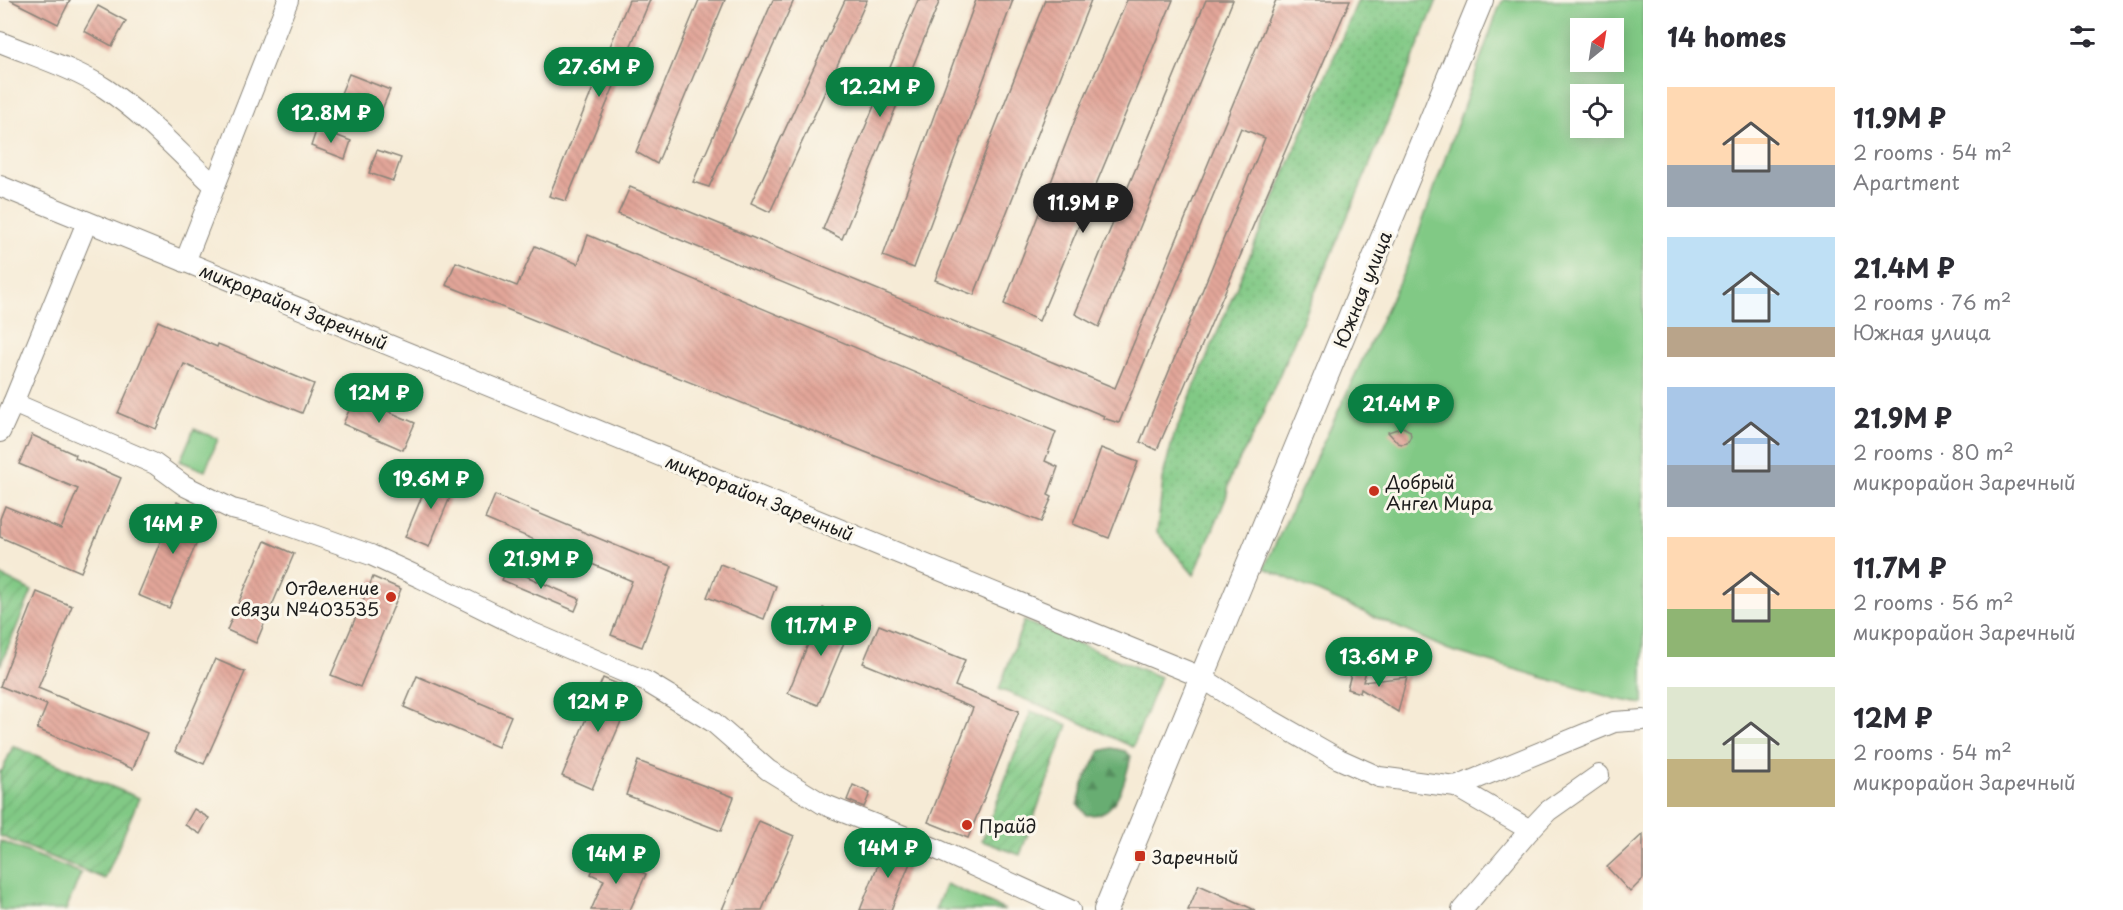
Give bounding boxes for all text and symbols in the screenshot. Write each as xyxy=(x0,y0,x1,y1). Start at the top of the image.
text: 14 homes xyxy=(1667,17,1786,56)
north arrow xyxy=(1570,18,1624,72)
map controls xyxy=(1570,18,1624,138)
icon: filters xyxy=(2066,20,2099,53)
pin: 27.6M ₽ xyxy=(544,47,654,98)
text: 27.6M ₽ xyxy=(558,51,640,81)
pin: 12.2M ₽ xyxy=(825,67,935,118)
text: 12.2M ₽ xyxy=(840,71,920,101)
button: locate xyxy=(1570,84,1624,138)
pin: 12.8M ₽ xyxy=(276,93,386,144)
text: 12.8M ₽ xyxy=(291,97,371,127)
text: 11.9M ₽ xyxy=(1853,98,1946,137)
icon: home xyxy=(1715,111,1787,183)
text: 2 rooms · 54 m² xyxy=(1853,137,2012,167)
text: Apartment xyxy=(1853,167,1960,197)
pin: 11.9M ₽ xyxy=(1028,183,1138,234)
text: 11.9M ₽ xyxy=(1047,187,1119,217)
street label: Южная улица xyxy=(1326,226,1398,351)
text: 21.4M ₽ xyxy=(1853,248,1955,287)
street label: микрорайон Заречный xyxy=(196,256,392,356)
icon: home xyxy=(1715,261,1787,333)
text: 2 rooms · 76 m² xyxy=(1853,287,2011,317)
text: Южная улица xyxy=(1853,317,1991,347)
pin: 12M ₽ xyxy=(337,373,421,424)
text: 12M ₽ xyxy=(348,377,410,407)
pin: 21.4M ₽ xyxy=(1346,384,1456,435)
text: 21.4M ₽ xyxy=(1362,388,1440,418)
text: 21.9M ₽ xyxy=(1853,398,1952,437)
icon: home xyxy=(1715,411,1787,483)
text: 2 rooms · 80 m² xyxy=(1853,437,2014,467)
street label: микрорайон Заречный xyxy=(662,447,858,547)
pin: 19.6M ₽ xyxy=(376,459,486,510)
text: 19.6M ₽ xyxy=(393,463,469,493)
text: микрорайон Заречный xyxy=(1853,467,2076,497)
place label: Добрый Ангел Мира xyxy=(1385,468,1493,516)
marker: Добрый Ангел Мира xyxy=(1367,484,1381,498)
pin: 14M ₽ xyxy=(131,504,215,555)
text: 14M ₽ xyxy=(143,508,203,538)
pin: 21.9M ₽ xyxy=(486,539,596,590)
text: 21.9M ₽ xyxy=(503,543,579,573)
text: 11.7M ₽ xyxy=(1853,548,1946,587)
icon: home xyxy=(1715,561,1787,633)
place label: Отделение связи №403535 xyxy=(231,574,379,622)
text: 2 rooms · 56 m² xyxy=(1853,587,2014,617)
marker: Отделение связи №403535 xyxy=(384,590,398,604)
pin: 11.7M ₽ xyxy=(766,606,876,657)
text: 11.7M ₽ xyxy=(785,610,857,640)
text: микрорайон Заречный xyxy=(1853,617,2076,647)
pin: 13.6M ₽ xyxy=(1324,637,1434,688)
text: 13.6M ₽ xyxy=(1339,641,1419,671)
pin: 12M ₽ xyxy=(556,682,640,733)
text: 12M ₽ xyxy=(567,686,629,716)
text: 12M ₽ xyxy=(1853,698,1932,737)
icon: home xyxy=(1715,711,1787,783)
text: 2 rooms · 54 m² xyxy=(1853,737,2012,767)
text: микрорайон Заречный xyxy=(1853,767,2076,797)
place label: Прайд xyxy=(979,812,1036,839)
marker: Прайд xyxy=(960,818,974,832)
pin: 14M ₽ xyxy=(846,828,930,879)
text: 14M ₽ xyxy=(858,832,918,862)
pin: 14M ₽ xyxy=(574,834,658,885)
text: 14M ₽ xyxy=(586,838,646,868)
place label: Заречный xyxy=(1152,843,1239,870)
marker: Заречный xyxy=(1133,849,1147,863)

